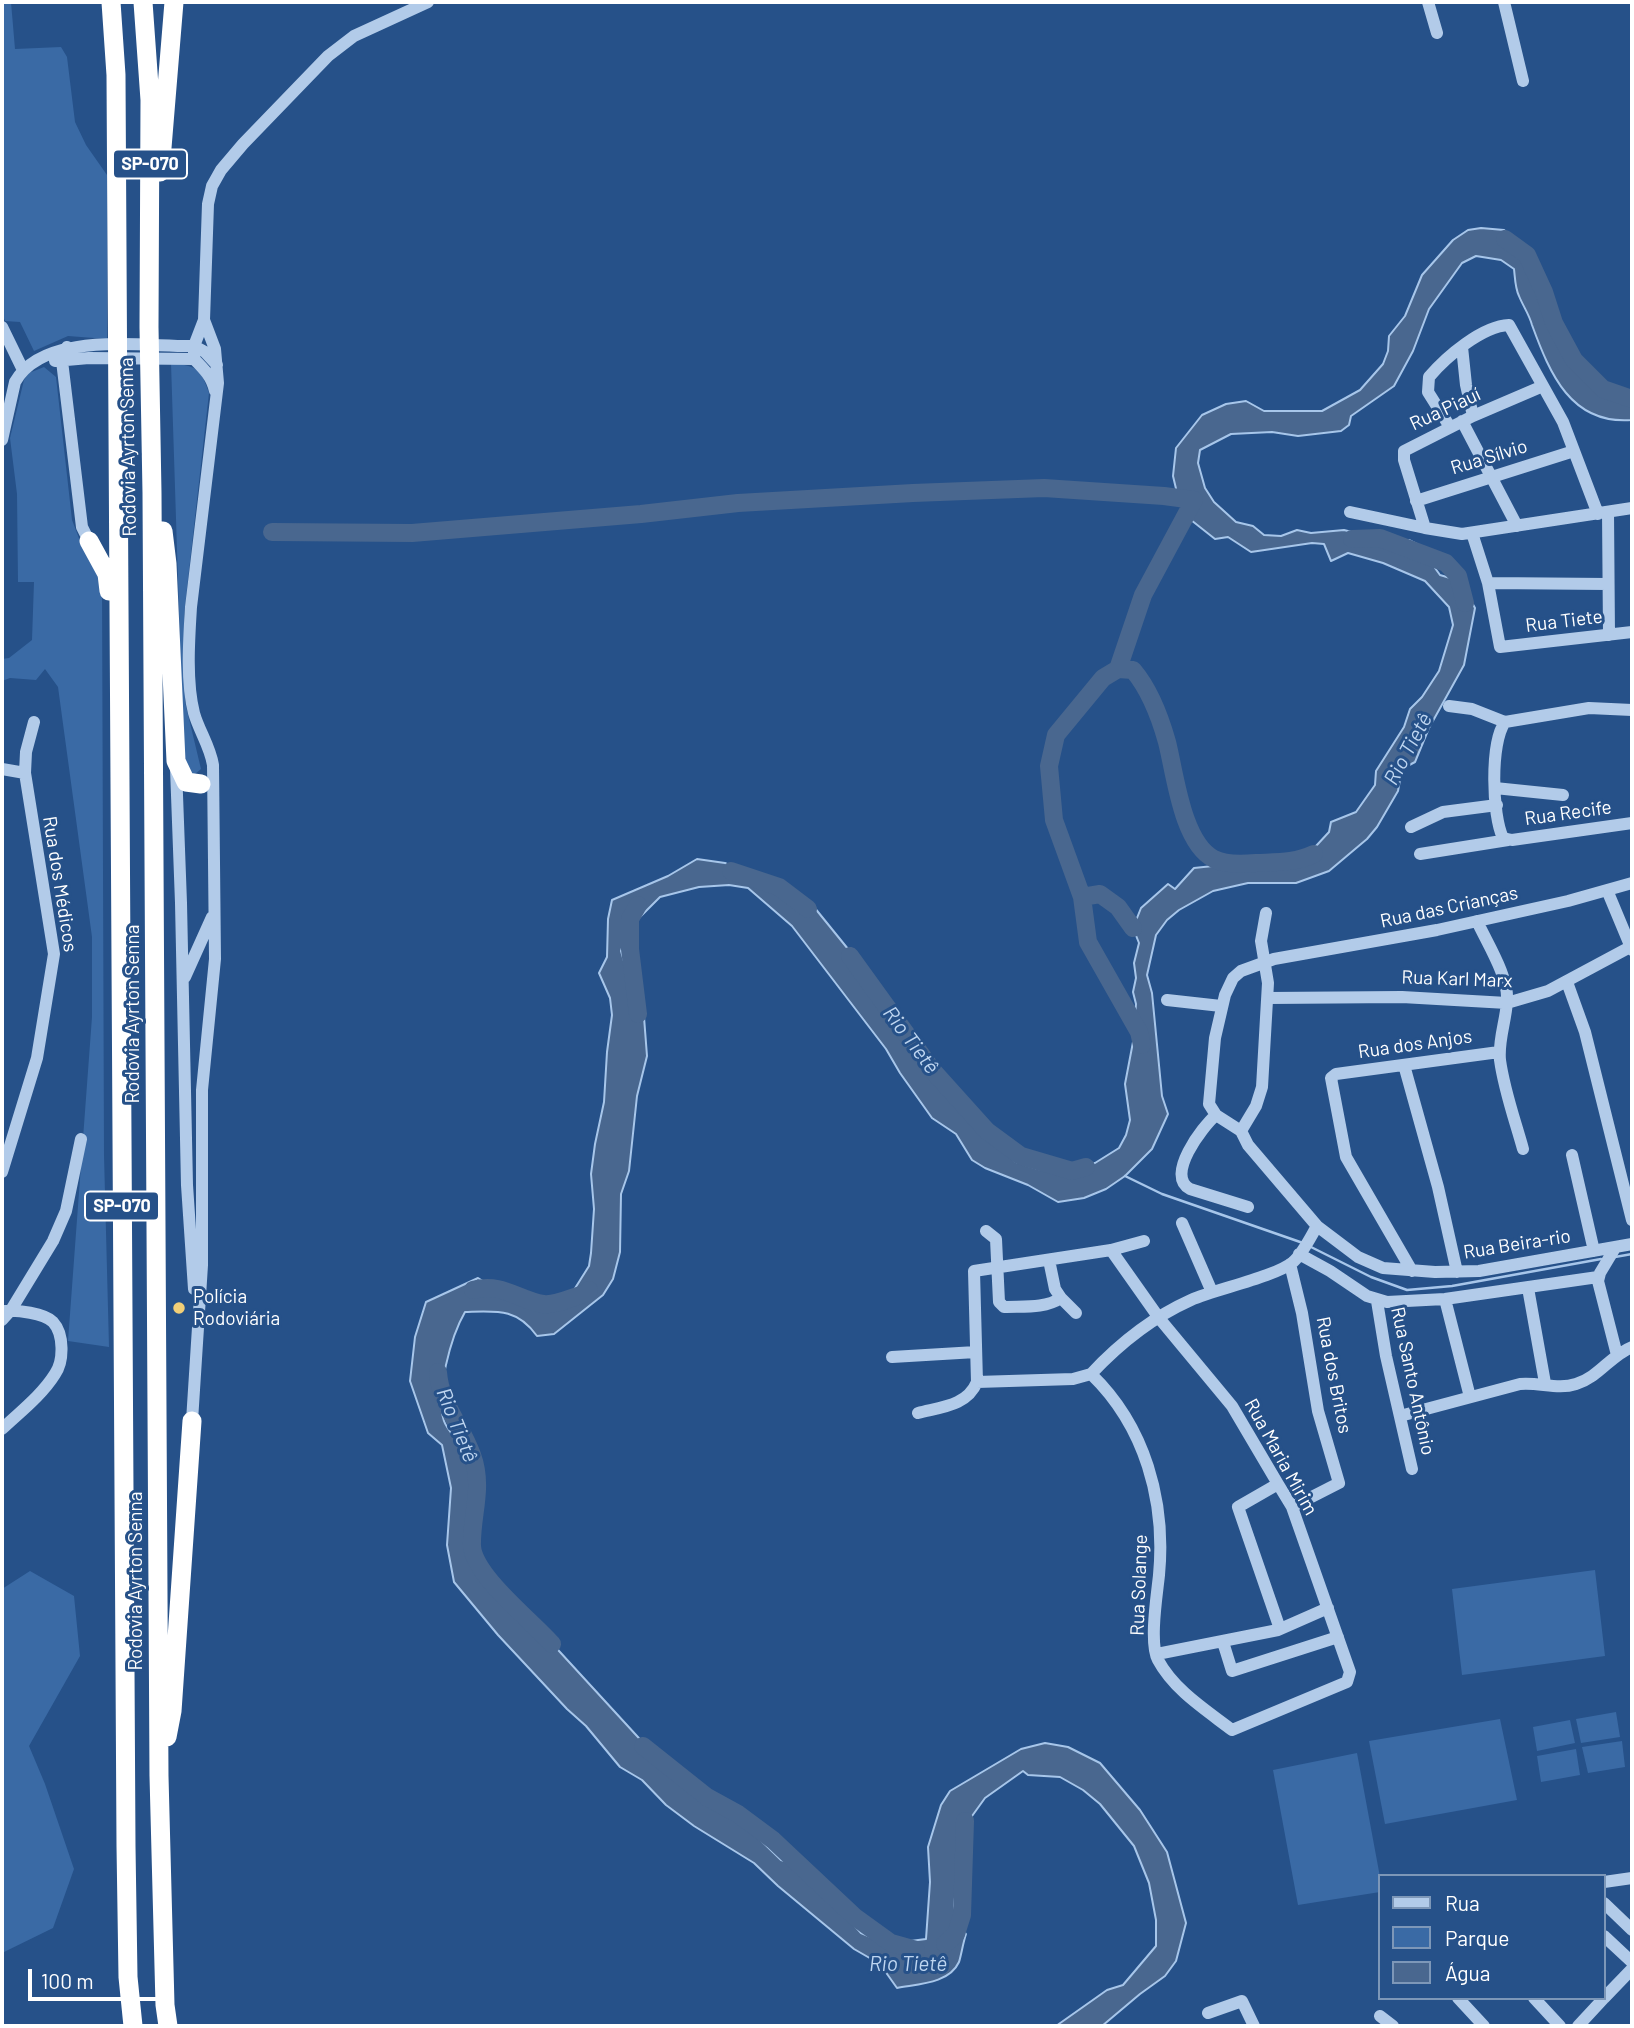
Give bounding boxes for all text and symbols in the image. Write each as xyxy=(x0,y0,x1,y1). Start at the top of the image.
road number: SP-070 xyxy=(113,149,187,178)
street label: Rodovia Ayrton Senna xyxy=(115,357,141,537)
street label: Rua Piauí xyxy=(1406,383,1484,435)
street label: Rua Sílvio xyxy=(1448,435,1530,479)
street label: Rua Tiete xyxy=(1524,605,1604,637)
water label: Rio Tietê xyxy=(1379,709,1437,789)
street label: Rua Recife xyxy=(1523,796,1613,830)
street label: Rua dos Médicos xyxy=(38,814,82,954)
street label: Rua das Crianças xyxy=(1378,881,1520,933)
street label: Rodovia Ayrton Senna xyxy=(122,924,144,1104)
street label: Rua Karl Marx xyxy=(1401,966,1513,992)
water label: Rio Tietê xyxy=(877,1001,945,1079)
street label: Rua dos Anjos xyxy=(1357,1025,1473,1063)
road number: SP-070 xyxy=(85,1191,159,1220)
street label: Rua Beira-rio xyxy=(1462,1224,1572,1264)
place label: Polícia Rodoviária xyxy=(193,1286,280,1330)
marker: Polícia Rodoviária xyxy=(171,1300,187,1316)
street label: Rua Santo Antônio xyxy=(1386,1305,1440,1457)
street label: Rua dos Britos xyxy=(1311,1315,1357,1435)
water label: Rio Tietê xyxy=(431,1384,483,1466)
street label: Rua Maria Mirim xyxy=(1240,1395,1322,1519)
street label: Rodovia Ayrton Senna xyxy=(125,1491,147,1671)
street label: Rua Solange xyxy=(1126,1534,1152,1636)
legend xyxy=(1378,1874,1606,2000)
text: Rua xyxy=(1445,1890,1480,1915)
text: Parque xyxy=(1445,1925,1510,1950)
water label: Rio Tietê xyxy=(869,1951,947,1977)
scale bar xyxy=(32,1954,173,1998)
text: Água xyxy=(1445,1960,1491,1985)
text: 100 m xyxy=(41,1968,94,1993)

